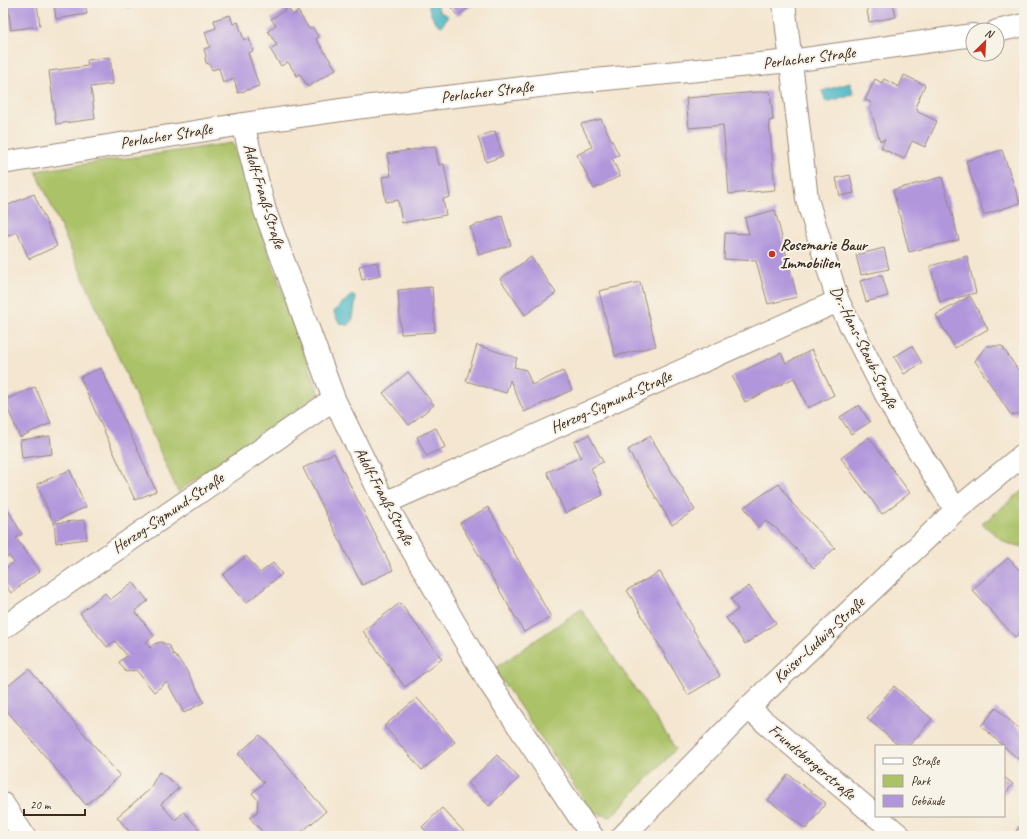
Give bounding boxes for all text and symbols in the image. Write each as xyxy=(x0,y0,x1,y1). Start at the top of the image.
north arrow xyxy=(965,22,1005,62)
text: N xyxy=(983,25,997,42)
street label: Perlacher Straße xyxy=(762,42,858,74)
street label: Perlacher Straße xyxy=(440,76,536,108)
street label: Perlacher Straße xyxy=(119,119,215,153)
street label: Adolf-Fraaß-Straße xyxy=(239,141,290,252)
place label: Rosemarie Baur Immobilien xyxy=(780,235,869,273)
marker: Rosemarie Baur Immobilien xyxy=(767,249,777,259)
street label: Dr.-Hans-Staub-Straße xyxy=(826,283,903,413)
street label: Herzog-Sigmund-Straße xyxy=(547,366,676,438)
street label: Adolf-Fraaß-Straße xyxy=(350,444,419,550)
street label: Herzog-Sigmund-Straße xyxy=(108,467,229,558)
street label: Kaiser-Ludwig-Straße xyxy=(769,591,870,687)
street label: Frundsbergerstraße xyxy=(764,720,861,805)
legend xyxy=(875,745,1005,817)
text: Straße xyxy=(911,753,940,769)
text: Park xyxy=(911,773,932,789)
scale bar xyxy=(24,791,85,817)
text: Gebäude xyxy=(911,793,945,809)
text: 20 m xyxy=(30,797,52,813)

